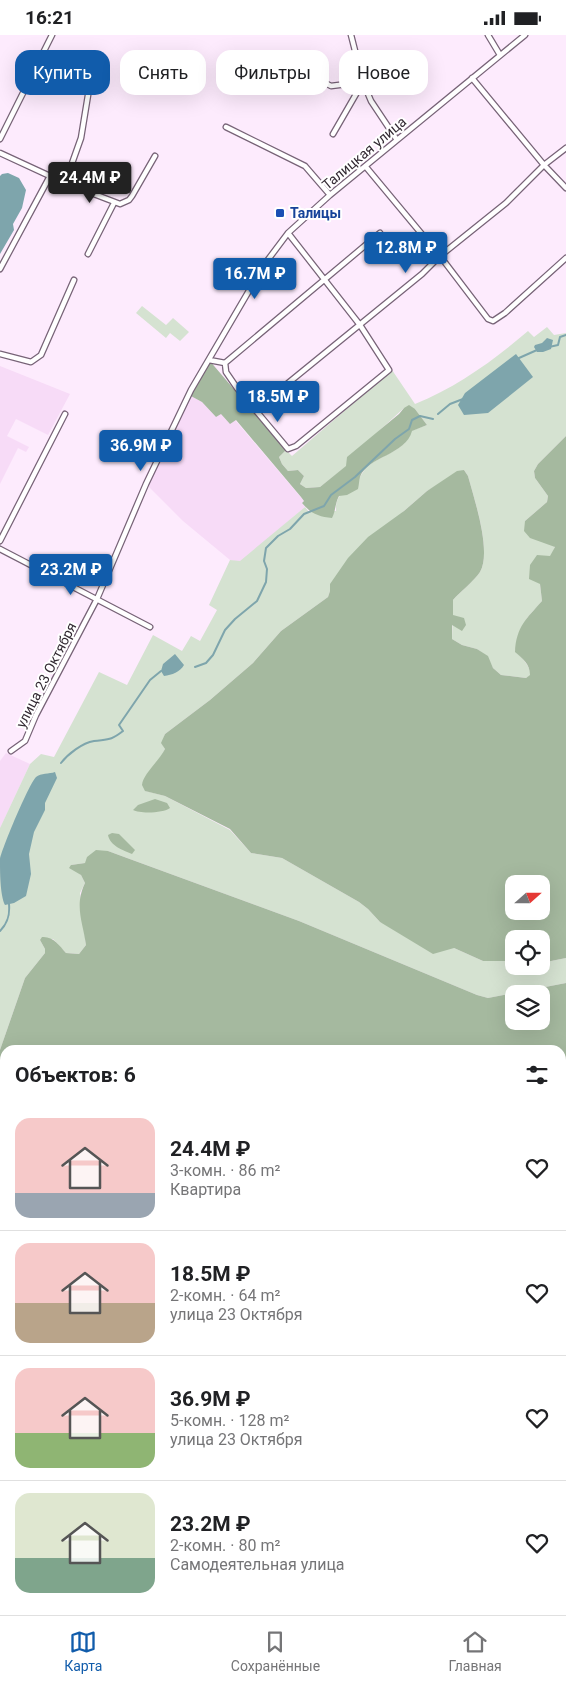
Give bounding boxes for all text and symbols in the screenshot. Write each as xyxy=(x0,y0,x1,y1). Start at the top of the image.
text: 16:21 xyxy=(25,6,74,29)
chip: Купить xyxy=(15,50,110,95)
chip: Снять xyxy=(120,50,206,95)
chip: Фильтры xyxy=(216,50,329,95)
chip: Новое xyxy=(339,50,428,95)
street label: Талицкая улица xyxy=(319,113,409,193)
pin: 24.4M ₽ xyxy=(44,161,136,204)
text: 24.4M ₽ xyxy=(59,168,121,187)
place label: Талицы xyxy=(290,205,341,221)
marker: Талицы xyxy=(274,207,286,219)
pin: 12.8M ₽ xyxy=(360,231,452,274)
text: 12.8M ₽ xyxy=(375,238,437,257)
pin: 16.7M ₽ xyxy=(209,257,301,300)
text: 16.7M ₽ xyxy=(224,264,286,283)
pin: 18.5M ₽ xyxy=(232,381,324,423)
text: 18.5M ₽ xyxy=(247,387,309,406)
pin: 36.9M ₽ xyxy=(95,429,187,472)
text: 36.9M ₽ xyxy=(110,436,172,455)
pin: 23.2M ₽ xyxy=(25,553,117,596)
text: 23.2M ₽ xyxy=(40,560,102,579)
street label: улица 23 Октября xyxy=(13,620,79,730)
north arrow xyxy=(505,875,550,920)
map controls xyxy=(505,875,550,1030)
button: locate xyxy=(505,930,550,975)
button: layers xyxy=(505,985,550,1030)
icon: filters xyxy=(523,1061,551,1089)
text: Объектов: 6 xyxy=(15,1063,136,1087)
text: 24.4M ₽ xyxy=(170,1137,251,1161)
icon: home xyxy=(55,1138,115,1198)
icon: heart xyxy=(523,1154,551,1182)
text: 3-комн. · 86 m² xyxy=(170,1161,280,1180)
text: Квартира xyxy=(170,1180,241,1199)
text: 18.5M ₽ xyxy=(170,1262,251,1286)
icon: home xyxy=(55,1263,115,1323)
icon: heart xyxy=(523,1279,551,1307)
text: 2-комн. · 64 m² xyxy=(170,1286,280,1305)
text: улица 23 Октября xyxy=(170,1305,302,1324)
text: 36.9M ₽ xyxy=(170,1387,251,1411)
icon: home xyxy=(55,1388,115,1448)
icon: heart xyxy=(523,1404,551,1432)
text: 5-комн. · 128 m² xyxy=(170,1411,289,1430)
text: улица 23 Октября xyxy=(170,1430,302,1449)
text: 23.2M ₽ xyxy=(170,1512,251,1536)
icon: home xyxy=(55,1513,115,1573)
icon: heart xyxy=(523,1529,551,1557)
text: 2-комн. · 80 m² xyxy=(170,1536,280,1555)
text: Самодеятельная улица xyxy=(170,1555,345,1574)
tab: Карта xyxy=(64,1628,102,1674)
tab: Сохранённые xyxy=(231,1628,320,1674)
tab: Главная xyxy=(449,1628,502,1674)

